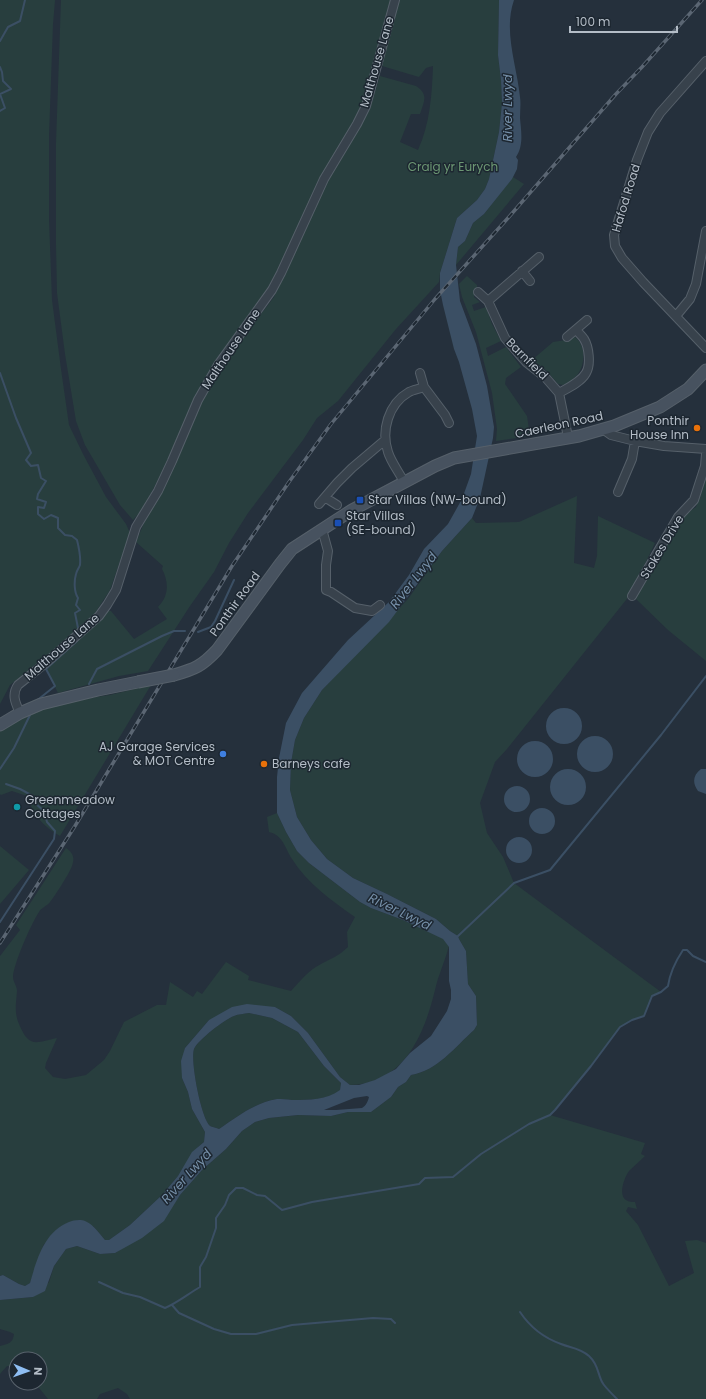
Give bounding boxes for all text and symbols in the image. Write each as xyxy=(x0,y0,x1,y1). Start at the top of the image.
scale bar xyxy=(570,8,677,34)
text: 100 m xyxy=(576,13,610,30)
street label: Malthouse Lane xyxy=(355,14,398,109)
water label: River Lwyd xyxy=(498,74,517,142)
park label: Craig yr Eurych xyxy=(408,158,498,175)
street label: Hafod Road xyxy=(607,162,644,234)
street label: Malthouse Lane xyxy=(197,305,264,392)
street label: Barnfield xyxy=(503,334,552,383)
street label: Caerleon Road xyxy=(513,407,604,442)
place label: Ponthir House Inn xyxy=(630,412,690,443)
marker: Ponthir House Inn xyxy=(692,423,702,433)
place label: Star Villas (NW-bound) xyxy=(368,491,507,508)
marker: Star Villas (NW-bound) xyxy=(355,495,365,505)
place label: Star Villas (SE-bound) xyxy=(346,507,416,538)
street label: Stokes Drive xyxy=(636,511,687,582)
marker: Star Villas (SE-bound) xyxy=(333,518,343,528)
water label: River Lwyd xyxy=(385,548,442,613)
street label: Ponthir Road xyxy=(205,568,264,640)
street label: Malthouse Lane xyxy=(21,609,103,684)
place label: AJ Garage Services & MOT Centre xyxy=(99,738,215,769)
marker: AJ Garage Services & MOT Centre xyxy=(218,749,228,759)
place label: Barneys cafe xyxy=(272,755,350,772)
marker: Barneys cafe xyxy=(259,759,269,769)
place label: Greenmeadow Cottages xyxy=(25,791,115,822)
marker: Greenmeadow Cottages xyxy=(12,802,22,812)
water label: River Lwyd xyxy=(365,888,434,935)
water label: River Lwyd xyxy=(157,1145,216,1208)
north arrow xyxy=(8,1351,48,1391)
text: N xyxy=(30,1367,46,1376)

